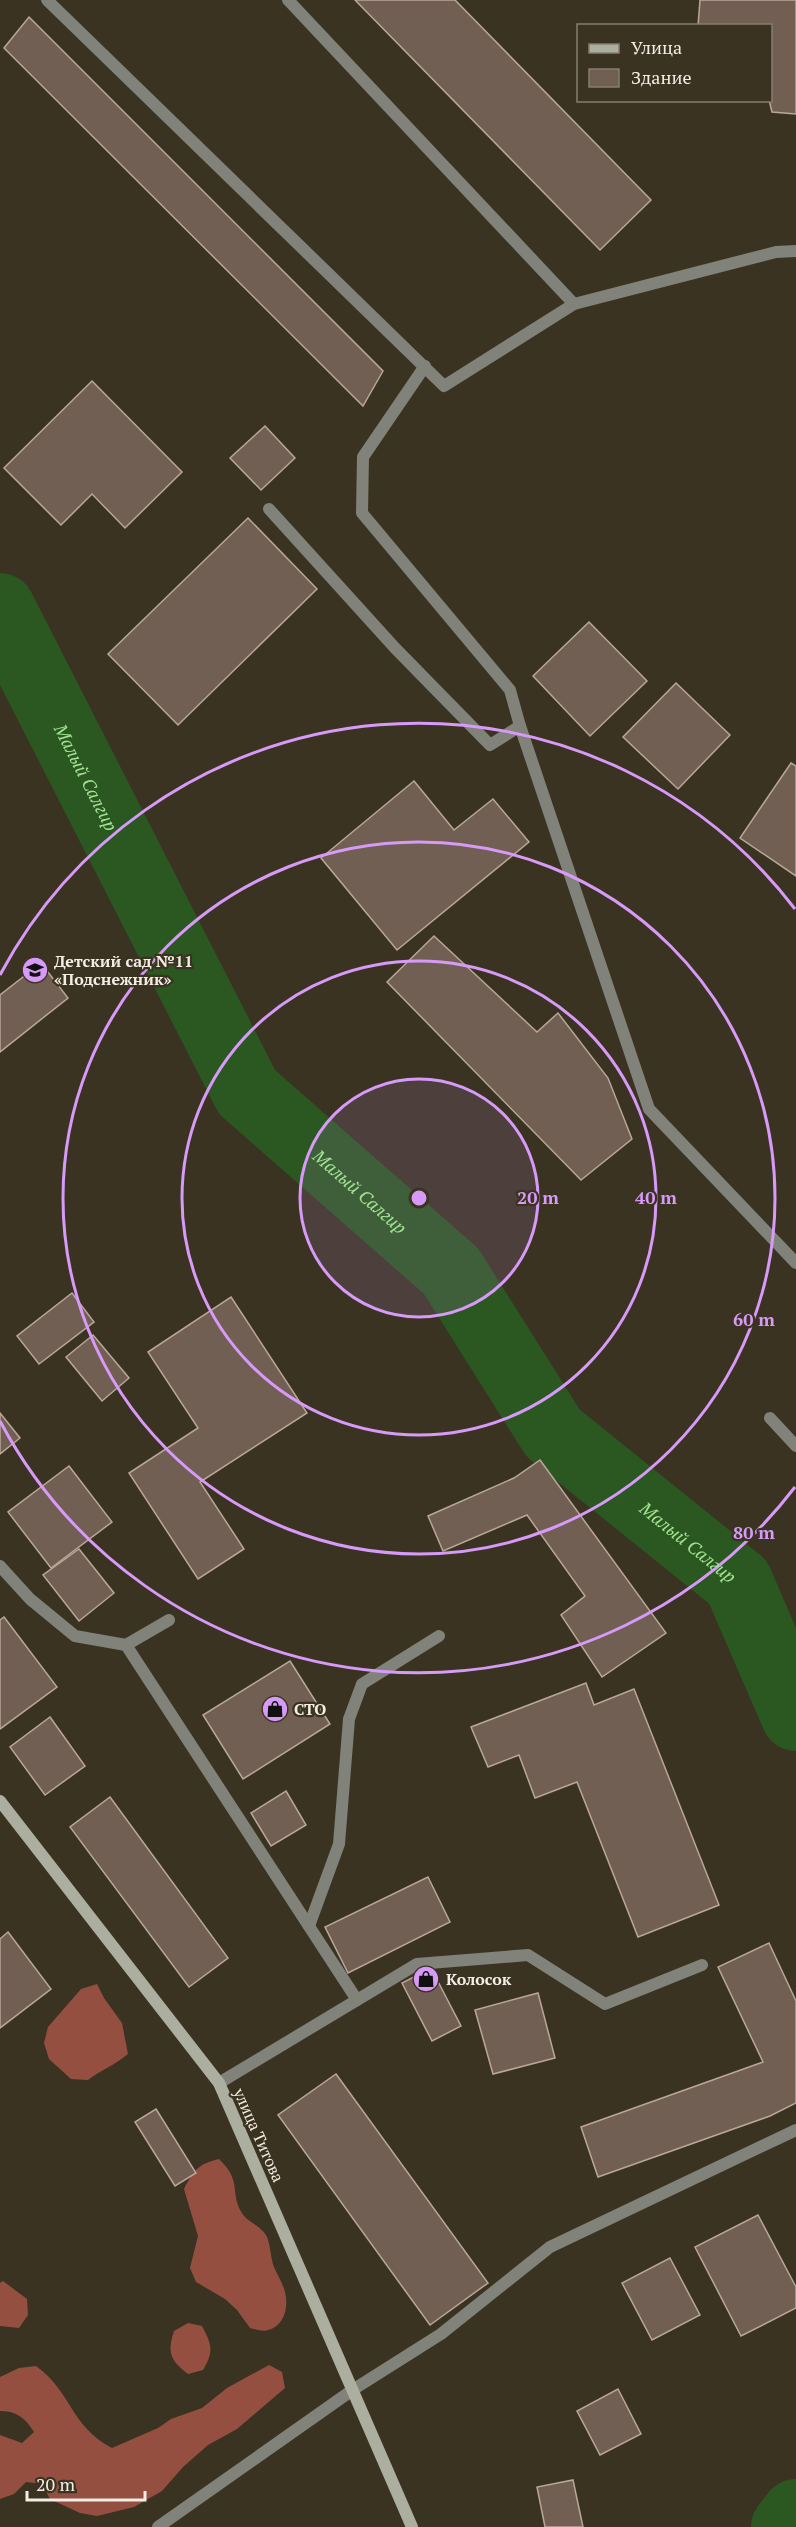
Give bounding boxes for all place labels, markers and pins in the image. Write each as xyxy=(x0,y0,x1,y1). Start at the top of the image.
place label: Детский сад №11 «Подснежник» xyxy=(54,950,193,990)
school or university icon: Детский сад №11 «Подснежник» xyxy=(20,955,50,985)
centre of rings xyxy=(409,1188,429,1208)
shop icon: СТО xyxy=(260,1694,290,1724)
place label: СТО xyxy=(294,1698,326,1720)
shop icon: Колосок xyxy=(411,1964,441,1994)
place label: Колосок xyxy=(446,1968,512,1990)

